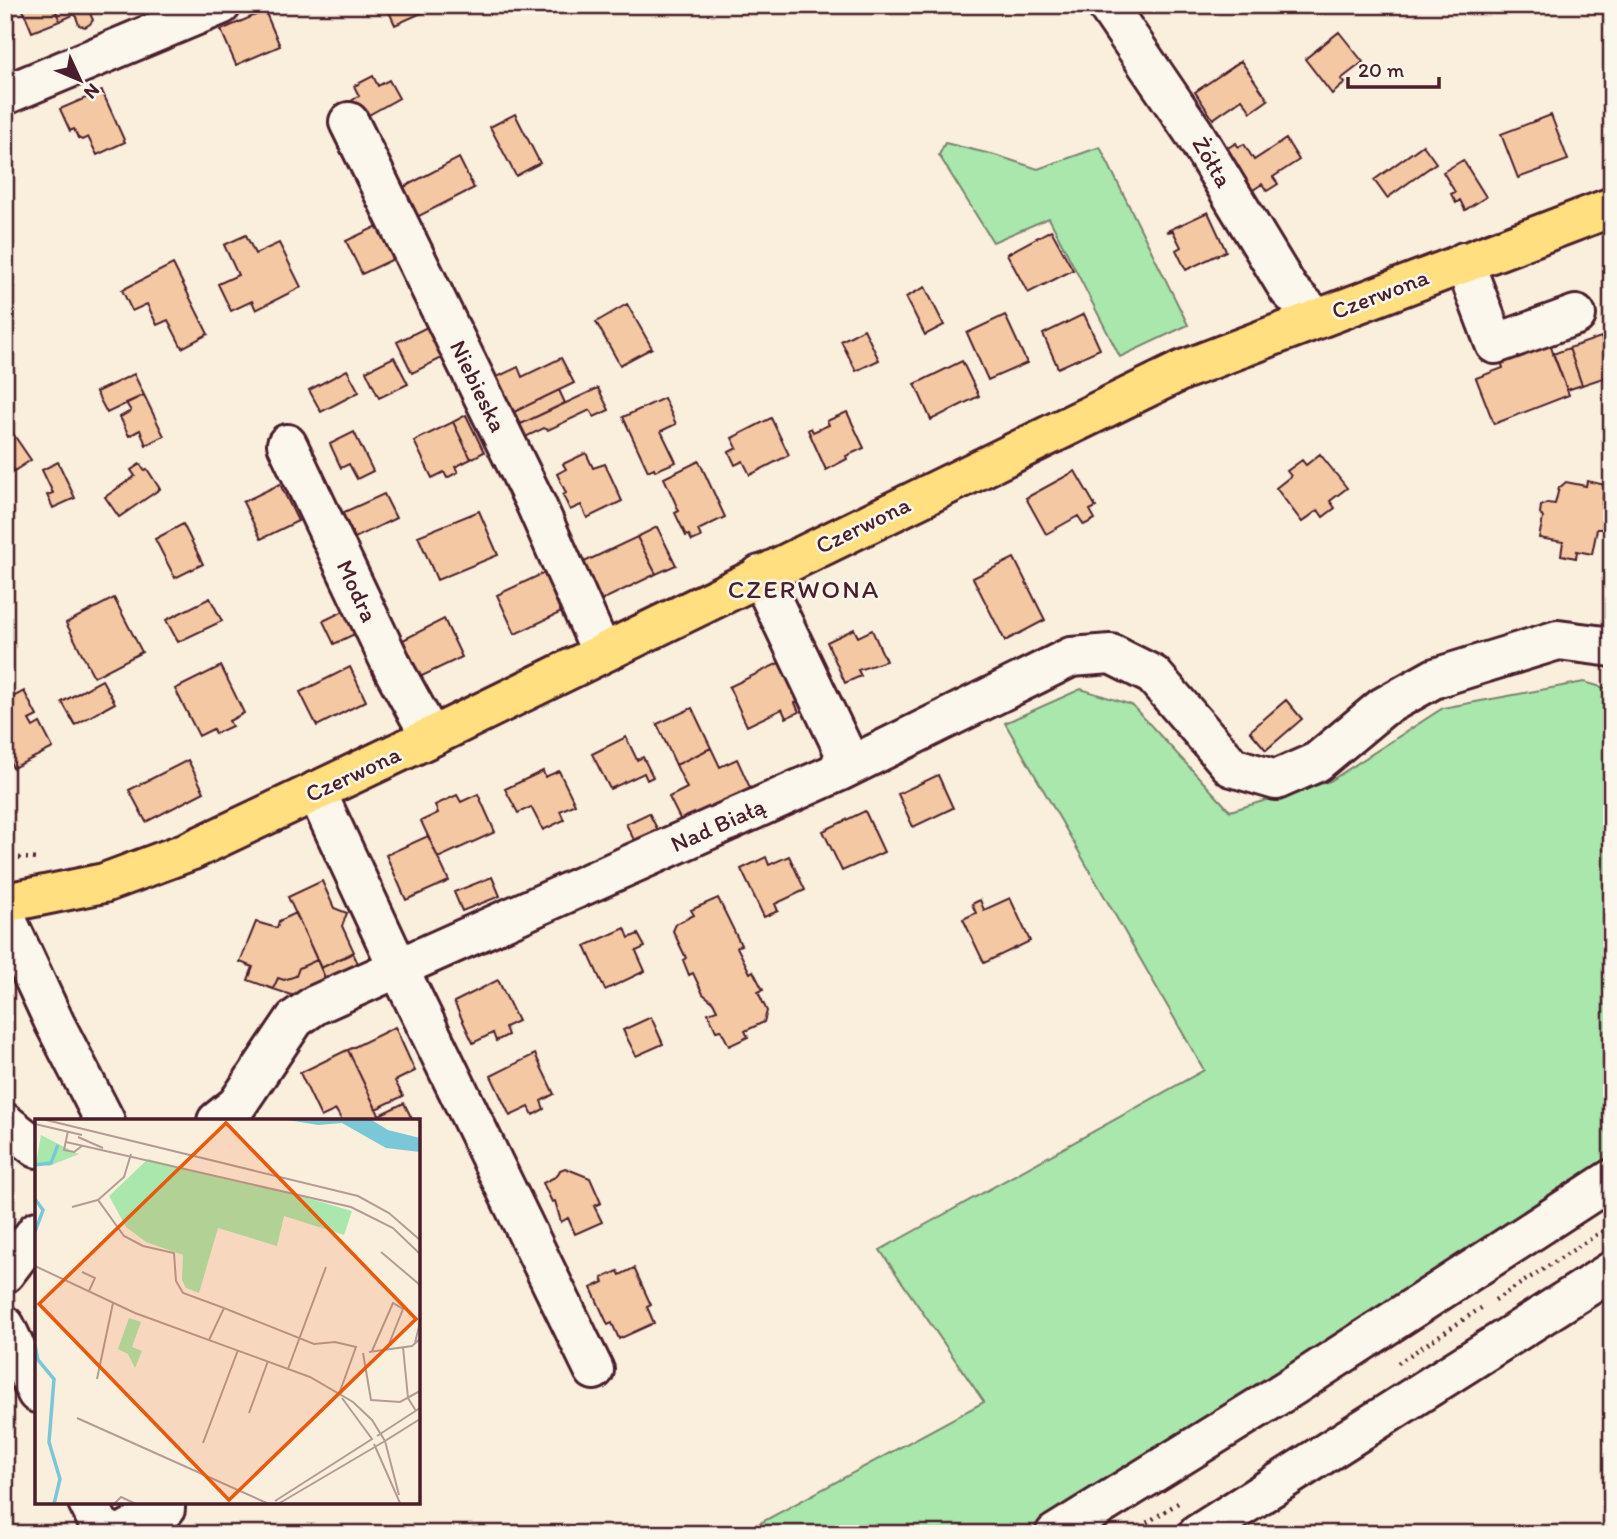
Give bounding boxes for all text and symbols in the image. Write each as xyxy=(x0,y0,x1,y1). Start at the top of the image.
north arrow xyxy=(46,46,116,116)
scale bar xyxy=(1348,46,1438,90)
text: 20 m xyxy=(1358,57,1405,82)
text: N xyxy=(79,79,105,104)
street label: Żółta xyxy=(1186,131,1239,193)
street label: Czerwona xyxy=(1327,262,1433,325)
street label: Niebieska xyxy=(444,335,513,437)
street label: Czerwona xyxy=(811,489,915,560)
street label: Modra xyxy=(331,555,384,627)
district label: CZERWONA xyxy=(728,573,880,605)
street label: Czerwona xyxy=(301,739,405,808)
street label: Nad Białą xyxy=(666,791,770,858)
inset map xyxy=(35,1119,420,1504)

